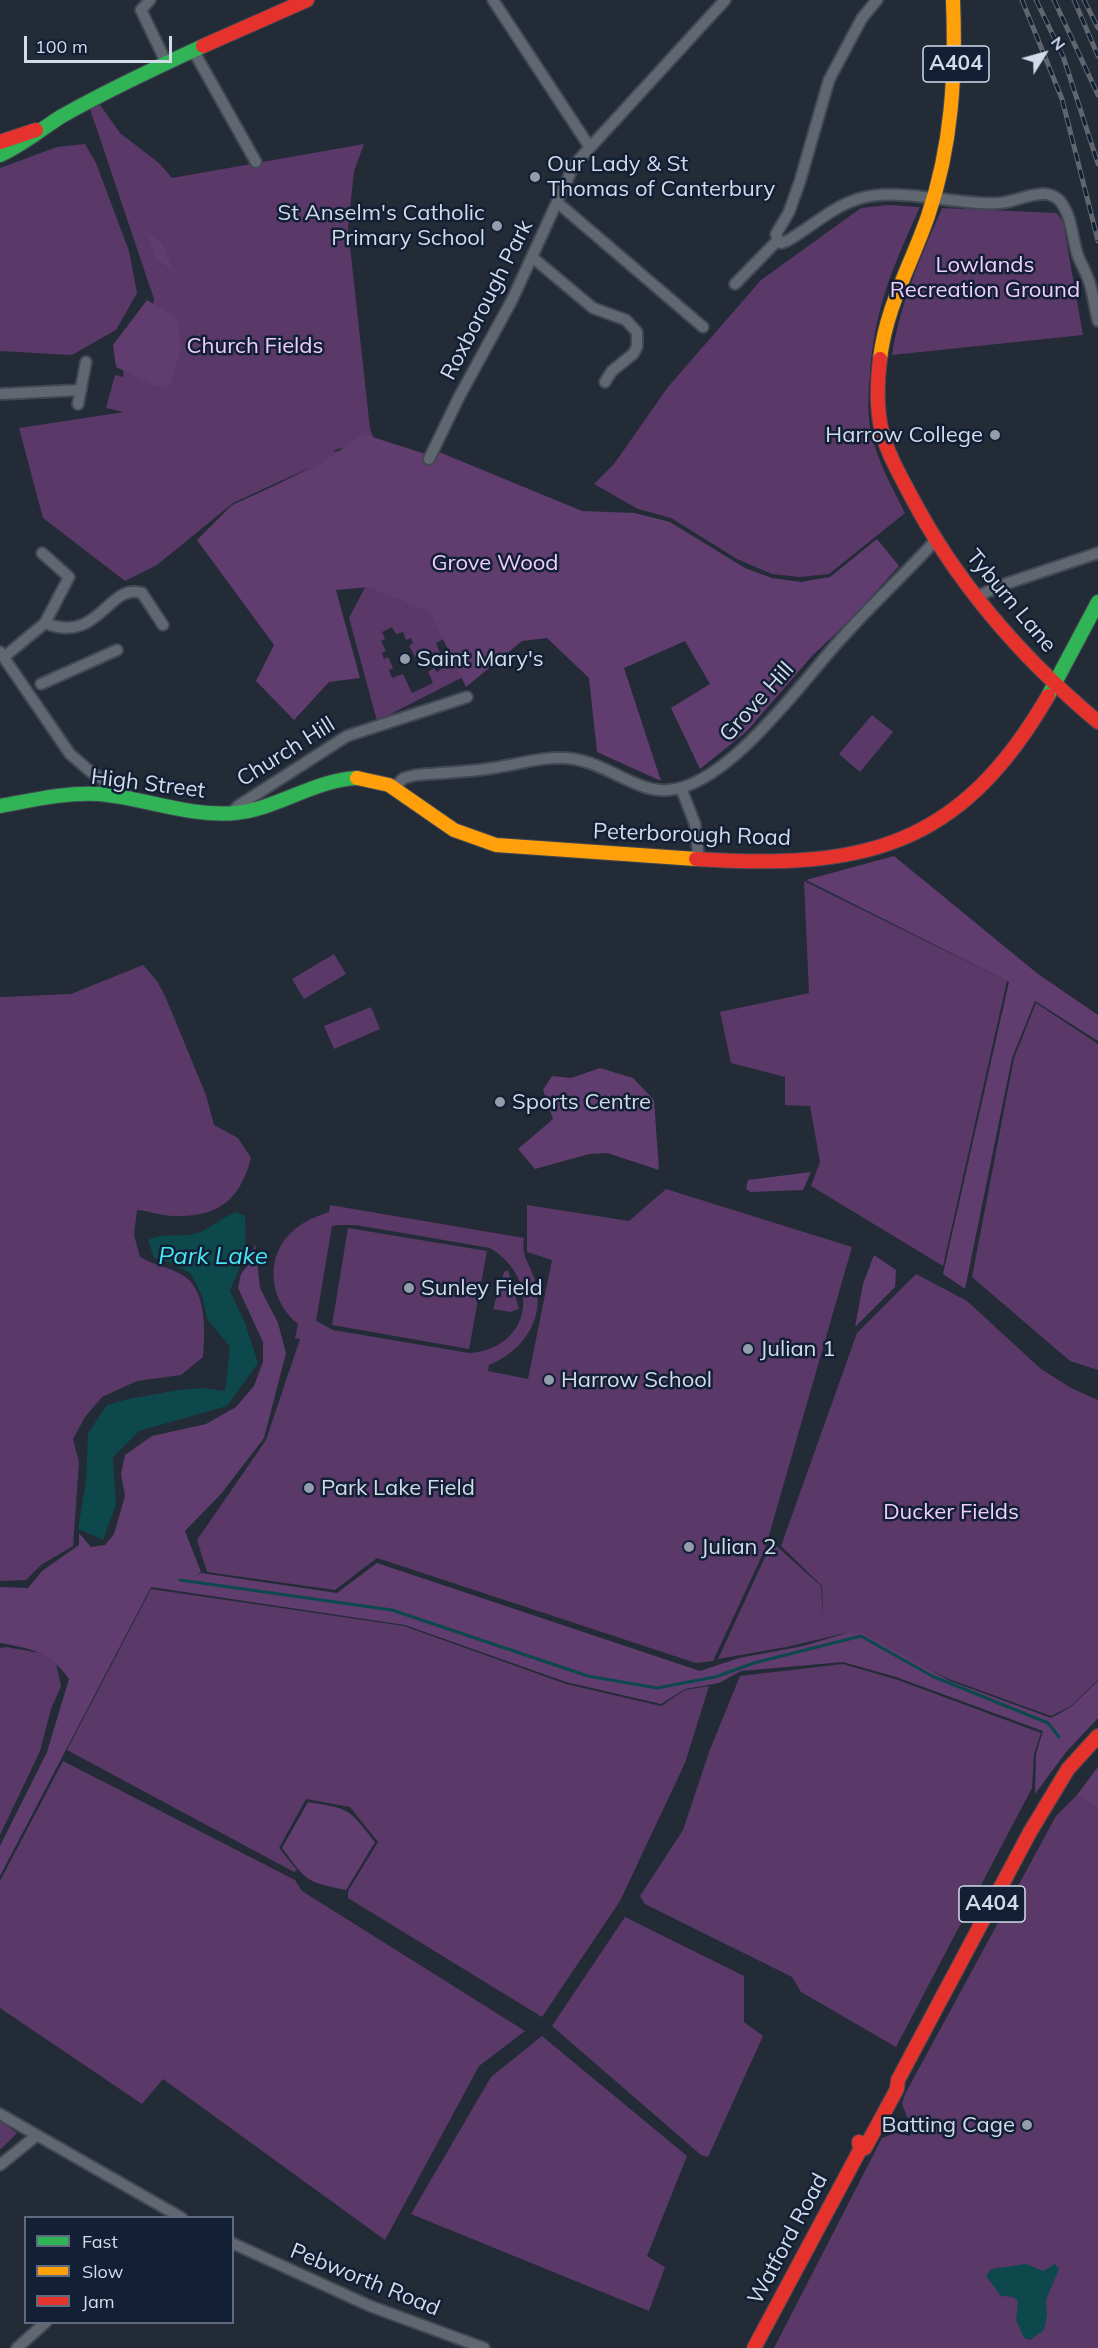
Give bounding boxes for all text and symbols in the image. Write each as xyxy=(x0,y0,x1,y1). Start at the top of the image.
scale bar xyxy=(27,24,176,62)
north arrow xyxy=(1014,24,1074,84)
text: N xyxy=(1047,32,1070,54)
text: 100 m xyxy=(35,35,88,58)
road number: A404 xyxy=(923,46,989,82)
place label: Our Lady & St Thomas of Canterbury xyxy=(547,151,775,202)
marker: Our Lady & St Thomas of Canterbury xyxy=(528,170,542,184)
place label: St Anselm's Catholic Primary School xyxy=(277,200,485,252)
street label: Roxborough Park xyxy=(435,216,539,384)
marker: St Anselm's Catholic Primary School xyxy=(490,219,504,233)
park label: Lowlands Recreation Ground xyxy=(890,252,1080,304)
park label: Church Fields xyxy=(187,333,323,359)
place label: Harrow College xyxy=(825,422,983,448)
marker: Harrow College xyxy=(988,428,1002,442)
street label: Tyburn Lane xyxy=(960,544,1062,658)
park label: Grove Wood xyxy=(431,550,559,576)
place label: Saint Mary's xyxy=(417,646,544,672)
marker: Saint Mary's xyxy=(398,652,412,666)
street label: Grove Hill xyxy=(714,657,800,747)
street label: Church Hill xyxy=(232,712,340,792)
street label: High Street xyxy=(89,764,207,804)
street label: Peterborough Road xyxy=(593,818,791,852)
place label: Sports Centre xyxy=(512,1089,651,1115)
marker: Sports Centre xyxy=(493,1095,507,1109)
water label: Park Lake xyxy=(158,1243,268,1271)
place label: Sunley Field xyxy=(421,1275,543,1301)
marker: Sunley Field xyxy=(402,1281,416,1295)
place label: Julian 1 xyxy=(760,1336,835,1362)
marker: Julian 1 xyxy=(741,1342,755,1356)
place label: Harrow School xyxy=(561,1367,712,1393)
marker: Harrow School xyxy=(542,1373,556,1387)
place label: Park Lake Field xyxy=(321,1475,475,1501)
marker: Park Lake Field xyxy=(302,1481,316,1495)
park label: Ducker Fields xyxy=(883,1499,1019,1525)
place label: Julian 2 xyxy=(701,1534,776,1560)
marker: Julian 2 xyxy=(682,1540,696,1554)
road number: A404 xyxy=(959,1886,1025,1922)
place label: Batting Cage xyxy=(881,2112,1015,2138)
marker: Batting Cage xyxy=(1020,2118,1034,2132)
street label: Watford Road xyxy=(742,2169,834,2309)
legend xyxy=(24,2216,234,2324)
text: Fast xyxy=(82,2230,118,2253)
street label: Pebworth Road xyxy=(286,2238,444,2322)
text: Slow xyxy=(82,2260,123,2283)
text: Jam xyxy=(82,2290,115,2313)

